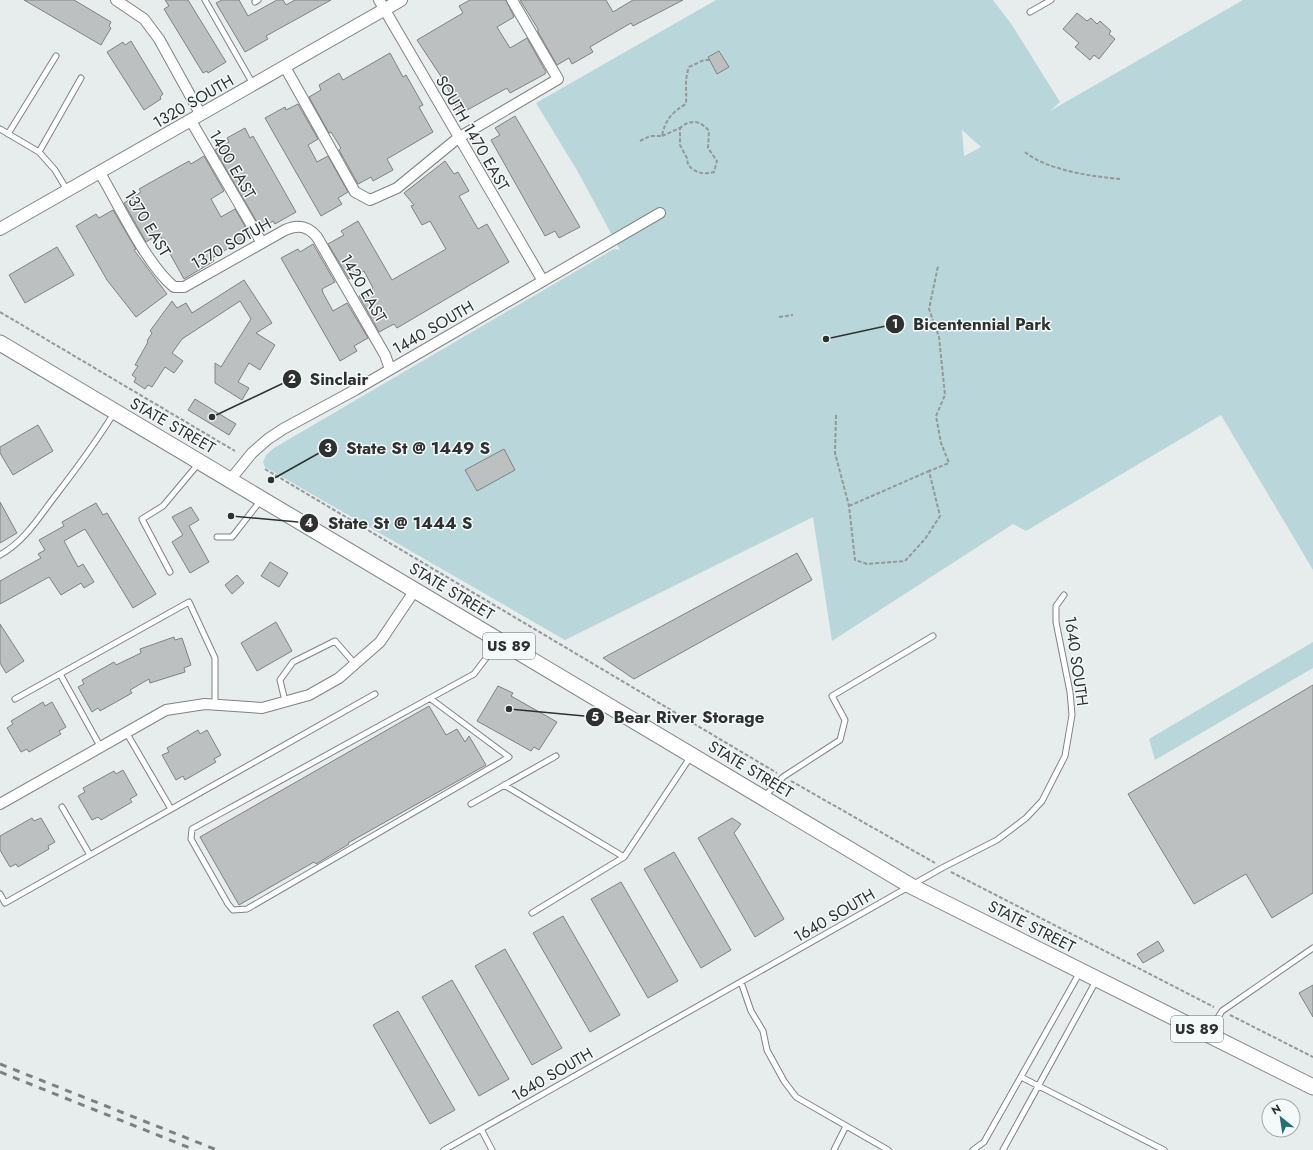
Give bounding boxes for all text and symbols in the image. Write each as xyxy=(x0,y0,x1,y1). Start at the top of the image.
street label: 1320 SOUTH xyxy=(149,69,238,134)
street label: SOUTH 1470 EAST xyxy=(430,71,515,196)
street label: 1400 EAST xyxy=(204,126,262,203)
street label: 1370 EAST xyxy=(119,186,177,261)
street label: 1370 SOTUH xyxy=(187,212,275,275)
street label: 1420 EAST xyxy=(335,250,393,327)
street label: 1440 SOUTH xyxy=(388,295,478,360)
callout: Bicentennial Park xyxy=(885,310,1059,339)
text: Bicentennial Park xyxy=(913,312,1051,336)
text: 1 xyxy=(892,315,898,333)
callout: Sinclair xyxy=(282,364,377,393)
text: Sinclair xyxy=(310,367,368,391)
text: 2 xyxy=(288,370,296,388)
street label: STATE STREET xyxy=(126,392,220,459)
callout: State St @ 1449 S xyxy=(318,433,498,462)
text: State St @ 1449 S xyxy=(346,436,490,460)
text: 3 xyxy=(324,439,332,457)
callout: State St @ 1444 S xyxy=(299,508,480,537)
text: State St @ 1444 S xyxy=(328,511,472,535)
text: 4 xyxy=(305,514,313,532)
street label: STATE STREET xyxy=(405,557,499,626)
street label: 1640 SOUTH xyxy=(1059,615,1094,707)
road number: US 89 xyxy=(483,633,535,659)
callout: Bear River Storage xyxy=(585,702,772,731)
text: Bear River Storage xyxy=(614,705,765,729)
text: 5 xyxy=(591,708,599,726)
street label: STATE STREET xyxy=(704,735,798,804)
street label: 1640 SOUTH xyxy=(789,883,879,948)
street label: STATE STREET xyxy=(984,895,1080,959)
road number: US 89 xyxy=(1171,1016,1223,1042)
street label: 1640 SOUTH xyxy=(507,1042,597,1107)
north arrow xyxy=(1261,1098,1301,1138)
text: N xyxy=(1268,1100,1284,1118)

